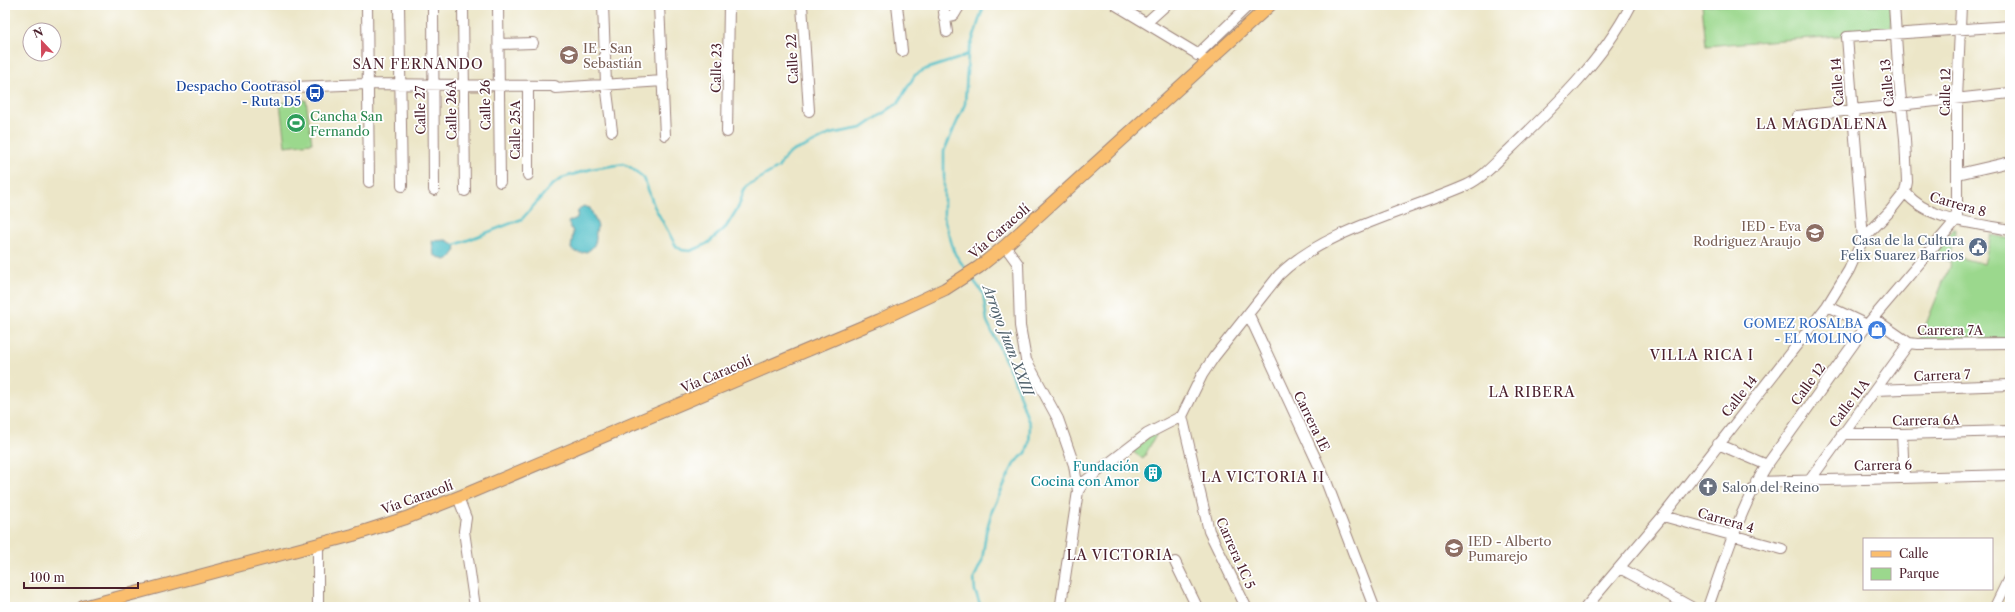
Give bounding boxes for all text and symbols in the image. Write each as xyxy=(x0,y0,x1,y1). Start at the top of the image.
north arrow xyxy=(22,22,62,62)
text: N xyxy=(31,24,46,41)
street label: Calle 22 xyxy=(783,33,801,85)
place label: IE - San Sebastián xyxy=(583,40,642,71)
street label: Calle 23 xyxy=(708,43,724,93)
school or university icon: IE - San Sebastián xyxy=(558,44,580,66)
district label: SAN FERNANDO xyxy=(352,55,484,73)
street label: Calle 14 xyxy=(1827,57,1847,107)
street label: Calle 13 xyxy=(1877,58,1897,108)
street label: Calle 12 xyxy=(1937,68,1953,116)
place label: Despacho Cootrasol - Ruta D5 xyxy=(176,78,301,109)
street label: Calle 26A xyxy=(442,79,460,140)
street label: Calle 26 xyxy=(477,79,493,130)
bus stop icon: Despacho Cootrasol - Ruta D5 xyxy=(304,82,326,104)
street label: Calle 27 xyxy=(412,85,428,135)
street label: Calle 25A xyxy=(507,100,523,160)
place label: Cancha San Fernando xyxy=(310,108,383,139)
sports icon: Cancha San Fernando xyxy=(285,112,307,134)
district label: LA MAGDALENA xyxy=(1756,115,1888,133)
street label: Carrera 8 xyxy=(1928,188,1988,220)
street label: Vía Caracolí xyxy=(965,200,1033,262)
place label: IED - Eva Rodriguez Araujo xyxy=(1693,218,1801,249)
school or university icon: IED - Eva Rodriguez Araujo xyxy=(1804,222,1826,244)
place label: Casa de la Cultura Felix Suarez Barrios xyxy=(1840,232,1964,263)
public building icon: Casa de la Cultura Felix Suarez Barrios xyxy=(1967,236,1989,258)
water label: Arroyo Juan XXIII xyxy=(978,280,1038,400)
place label: GOMEZ ROSALBA - EL MOLINO xyxy=(1743,315,1863,346)
shop icon: GOMEZ ROSALBA - EL MOLINO xyxy=(1866,319,1888,341)
street label: Carrera 7A xyxy=(1917,322,1983,338)
district label: VILLA RICA I xyxy=(1649,346,1754,364)
street label: Vía Caracolí xyxy=(677,352,754,396)
street label: Calle 12 xyxy=(1787,360,1829,408)
street label: Carrera 7 xyxy=(1913,366,1971,384)
street label: Calle 14 xyxy=(1718,372,1760,420)
street label: Calle 11A xyxy=(1826,375,1873,430)
district label: LA RIBERA xyxy=(1488,383,1576,401)
street label: Carrera 1E xyxy=(1291,388,1333,454)
street label: Carrera 6A xyxy=(1892,411,1960,429)
street label: Carrera 6 xyxy=(1854,456,1913,474)
place label: Fundación Cocina con Amor xyxy=(1031,458,1140,489)
building icon: Fundación Cocina con Amor xyxy=(1142,462,1164,484)
district label: LA VICTORIA II xyxy=(1201,468,1325,486)
church icon: Salon del Reino xyxy=(1697,476,1719,498)
street label: Vía Caracolí xyxy=(378,477,455,518)
place label: Salon del Reino xyxy=(1722,479,1819,495)
street label: Carrera 4 xyxy=(1696,504,1756,536)
street label: Carrera 1C 5 xyxy=(1213,515,1259,591)
place label: IED - Alberto Pumarejo xyxy=(1468,533,1551,564)
school or university icon: IED - Alberto Pumarejo xyxy=(1443,537,1465,559)
legend xyxy=(1863,538,1993,590)
district label: LA VICTORIA xyxy=(1066,546,1174,564)
text: Calle xyxy=(1899,546,1929,561)
scale bar xyxy=(24,564,138,590)
text: Parque xyxy=(1899,566,1940,581)
text: 100 m xyxy=(30,570,65,585)

